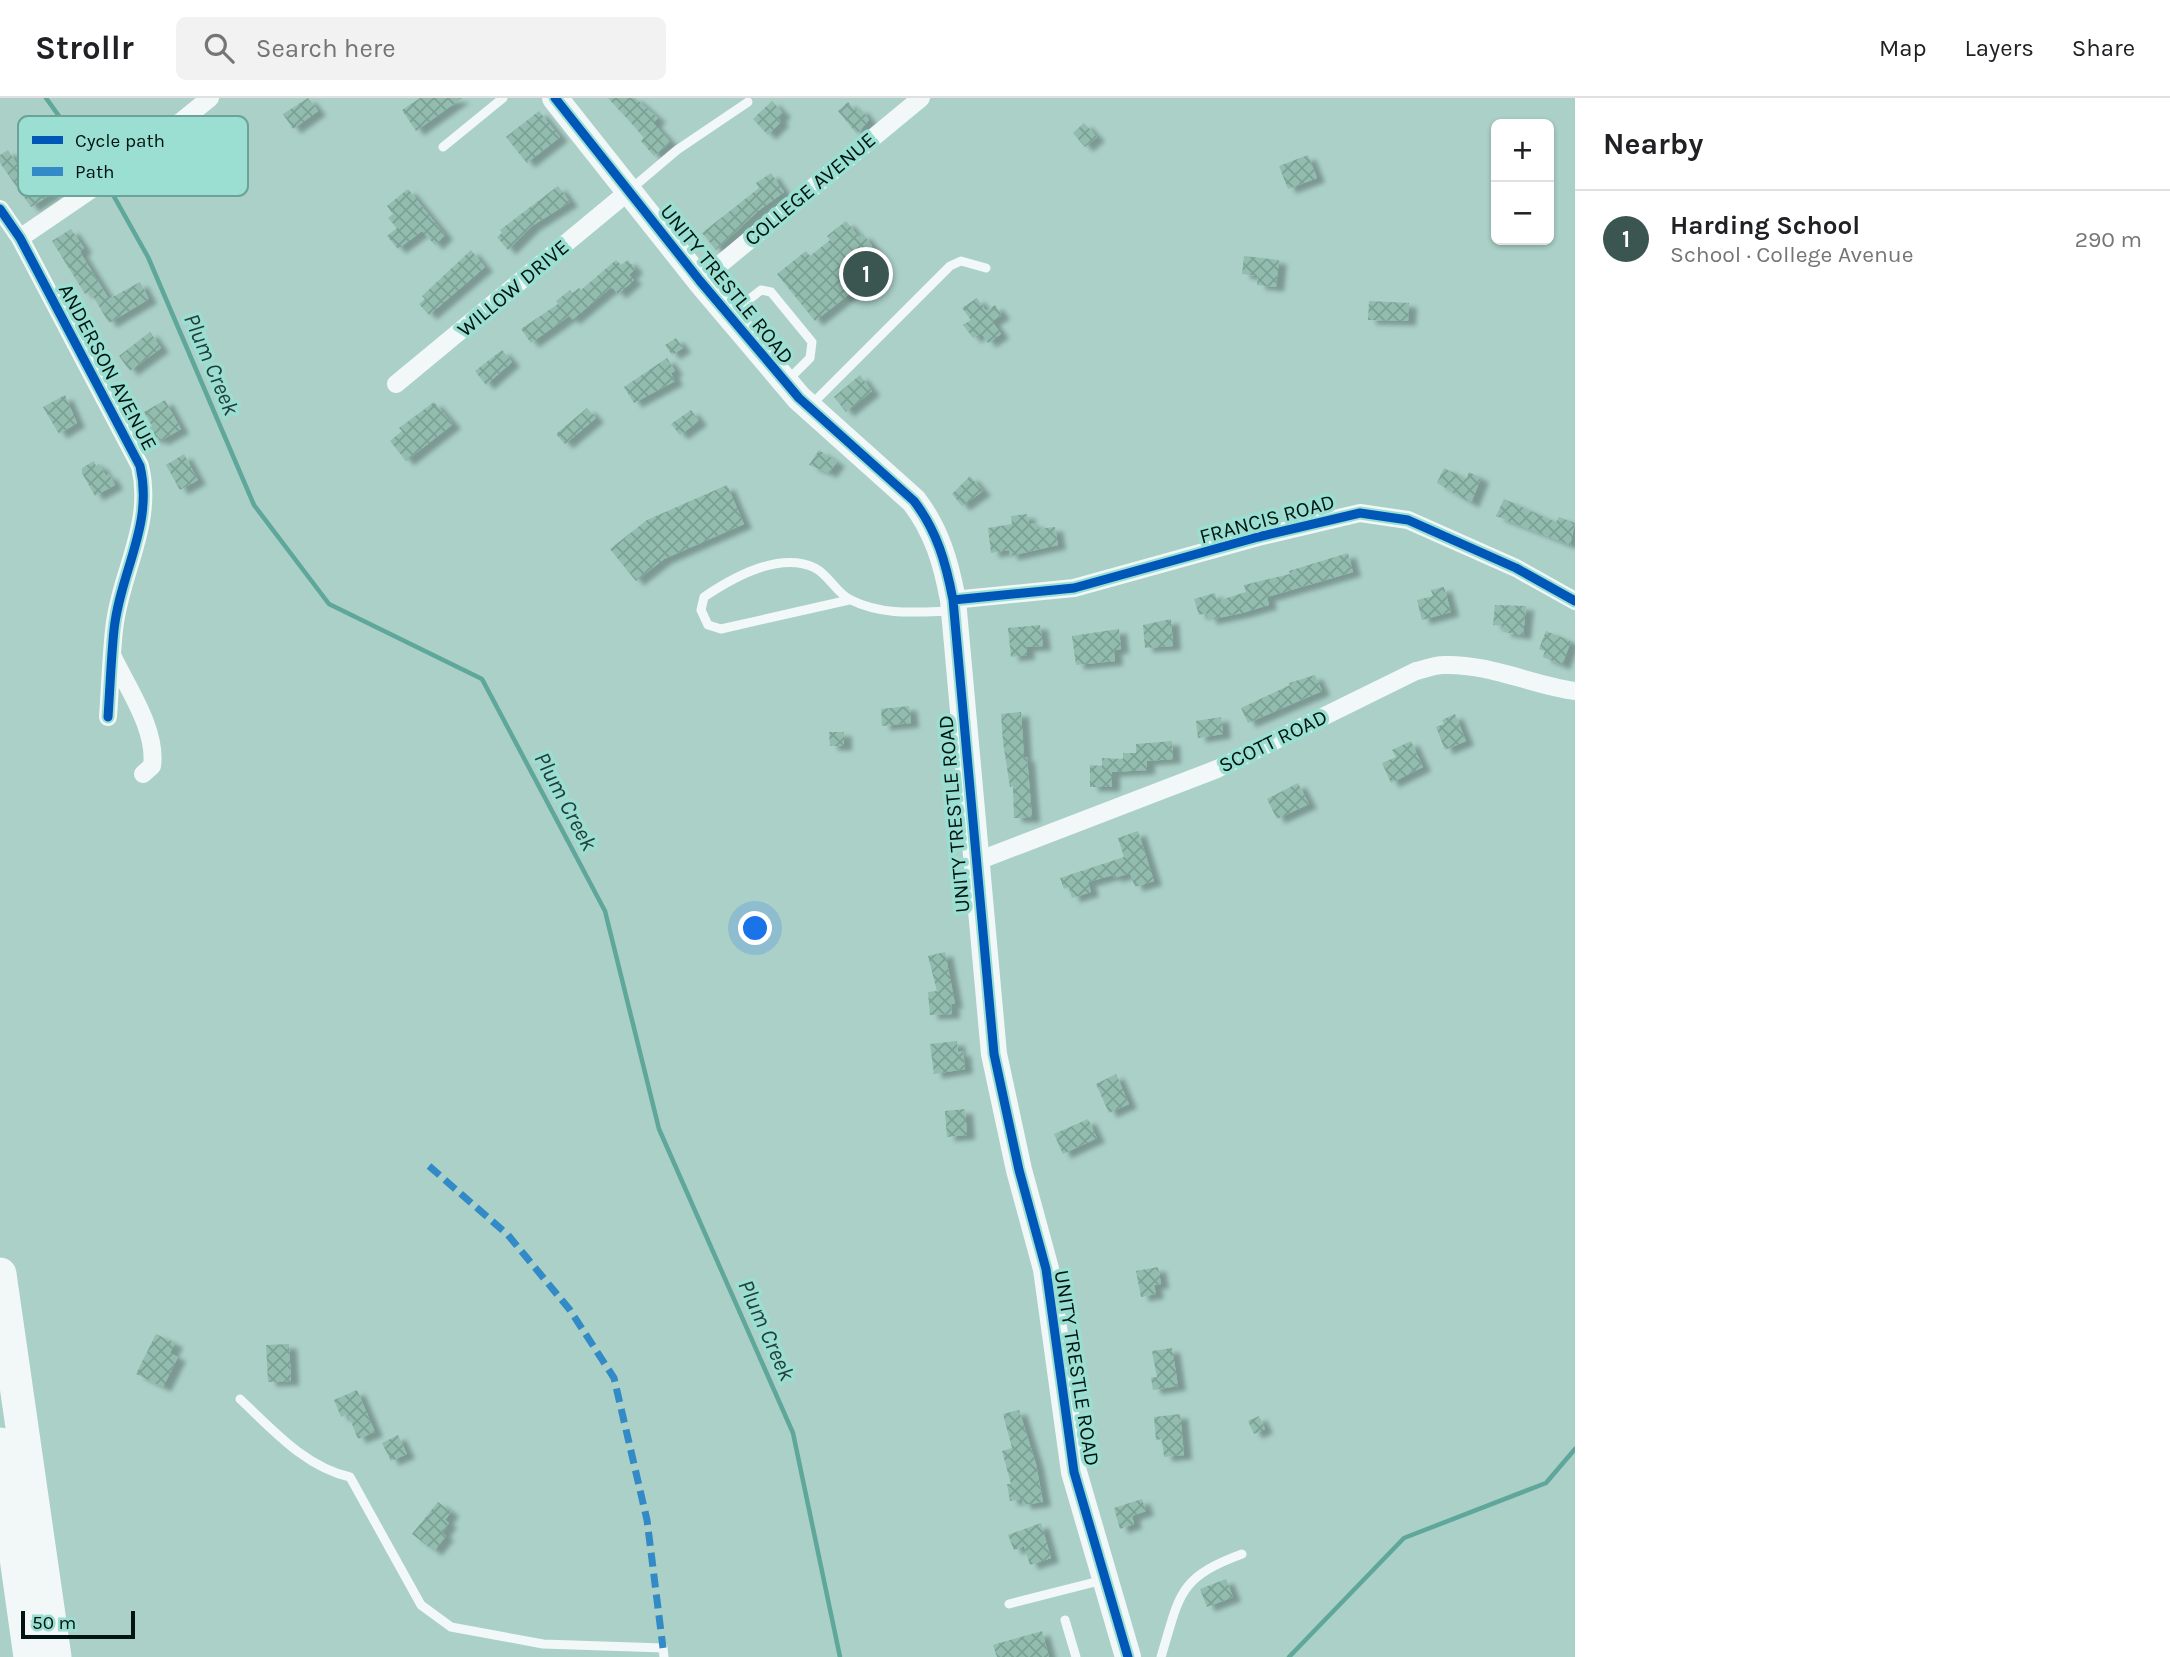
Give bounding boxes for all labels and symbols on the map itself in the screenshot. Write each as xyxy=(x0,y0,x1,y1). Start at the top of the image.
legend xyxy=(18,116,248,196)
street label: COLLEGE AVENUE xyxy=(740,127,880,251)
text: Cycle path xyxy=(75,130,165,152)
text: Path xyxy=(75,161,115,183)
street label: UNITY TRESTLE ROAD xyxy=(655,199,799,369)
street label: WILLOW DRIVE xyxy=(452,235,574,341)
pin: 1 xyxy=(843,248,889,300)
street label: ANDERSON AVENUE xyxy=(54,279,162,455)
water label: Plum Creek xyxy=(178,309,245,419)
street label: FRANCIS ROAD xyxy=(1197,489,1337,549)
street label: SCOTT ROAD xyxy=(1215,704,1331,778)
street label: UNITY TRESTLE ROAD xyxy=(933,714,975,914)
water label: Plum Creek xyxy=(528,747,603,855)
your location xyxy=(738,911,772,945)
street label: UNITY TRESTLE ROAD xyxy=(1050,1268,1104,1468)
water label: Plum Creek xyxy=(732,1276,801,1385)
scale bar xyxy=(21,1608,135,1640)

